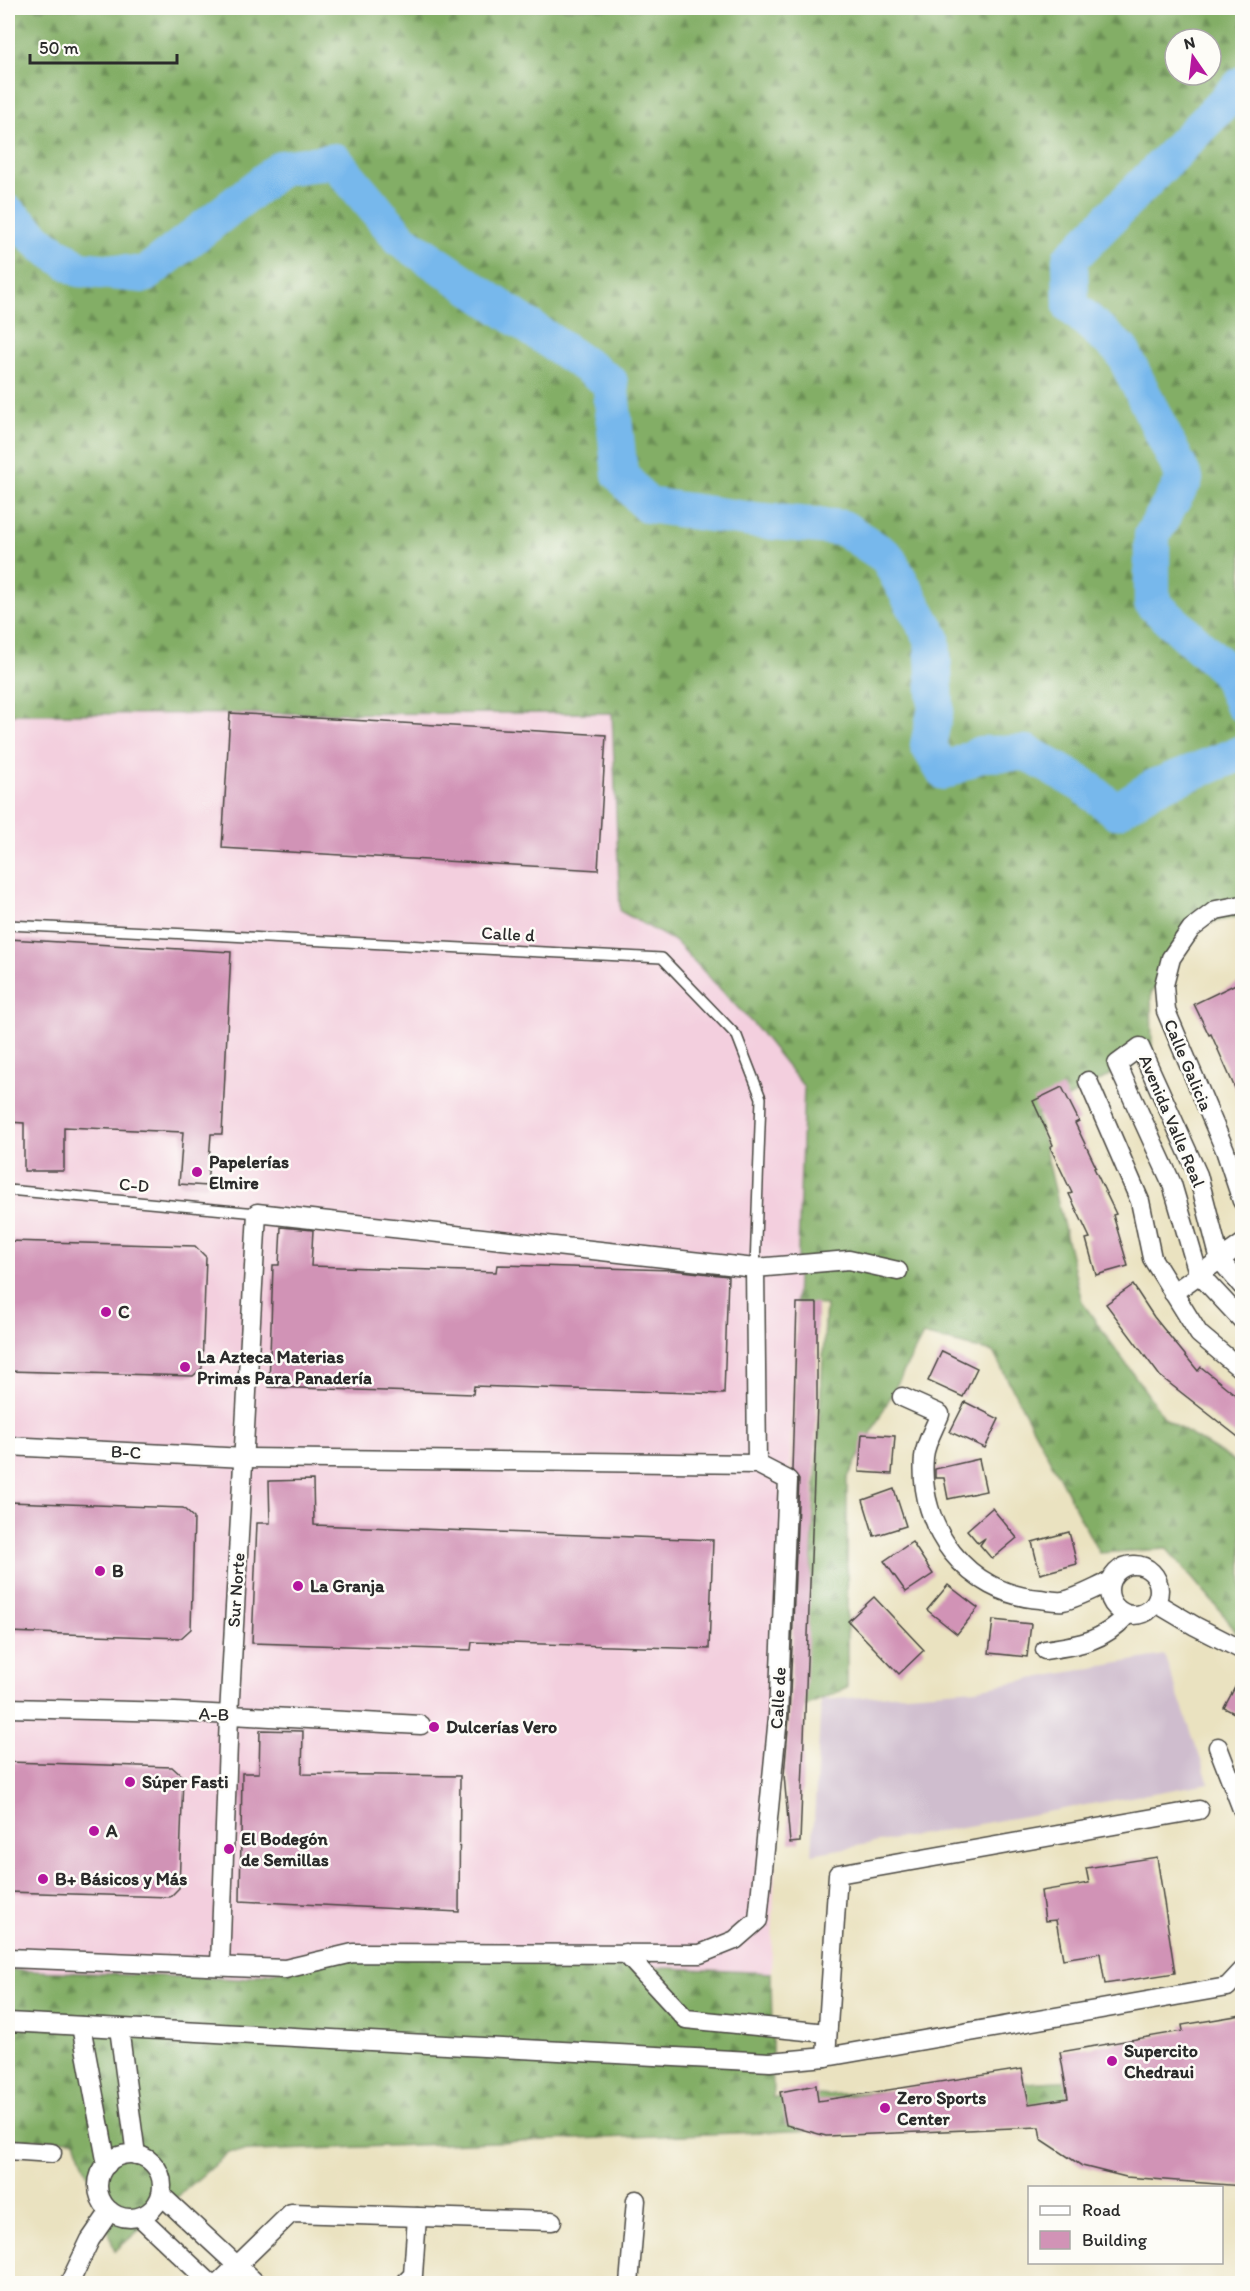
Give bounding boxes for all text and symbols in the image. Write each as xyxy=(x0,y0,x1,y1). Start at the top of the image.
scale bar xyxy=(30,27,177,65)
north arrow xyxy=(1163,27,1223,87)
text: N xyxy=(1182,32,1197,53)
text: 50 m xyxy=(39,37,79,59)
street label: Calle d xyxy=(481,922,536,946)
street label: Calle Galicia xyxy=(1159,1016,1217,1115)
street label: Avenida Valle Real xyxy=(1134,1051,1210,1191)
place label: Papelerías Elmire xyxy=(209,1151,289,1194)
marker: Papelerías Elmire xyxy=(190,1165,204,1179)
street label: C-D xyxy=(118,1173,150,1197)
place label: C xyxy=(118,1301,130,1323)
marker: C xyxy=(99,1305,113,1319)
place label: La Azteca Materias Primas Para Panadería xyxy=(197,1346,372,1389)
marker: La Azteca Materias Primas Para Panadería xyxy=(178,1360,192,1374)
street label: B-C xyxy=(110,1440,142,1464)
street label: Sur Norte xyxy=(222,1552,250,1628)
place label: B xyxy=(112,1560,124,1582)
marker: B xyxy=(93,1564,107,1578)
place label: La Granja xyxy=(310,1575,385,1597)
marker: La Granja xyxy=(291,1579,305,1593)
street label: Calle de xyxy=(765,1666,791,1730)
street label: A-B xyxy=(198,1702,230,1726)
place label: Dulcerías Vero xyxy=(446,1716,557,1738)
marker: Dulcerías Vero xyxy=(427,1720,441,1734)
place label: Súper Fasti xyxy=(142,1771,229,1793)
marker: Súper Fasti xyxy=(123,1775,137,1789)
place label: A xyxy=(105,1820,118,1842)
marker: A xyxy=(87,1824,101,1838)
place label: El Bodegón de Semillas xyxy=(241,1828,329,1871)
marker: El Bodegón de Semillas xyxy=(222,1842,236,1856)
place label: B+ Básicos y Más xyxy=(55,1868,187,1890)
marker: B+ Básicos y Más xyxy=(36,1872,50,1886)
place label: Supercito Chedraui xyxy=(1124,2040,1198,2083)
marker: Supercito Chedraui xyxy=(1105,2054,1119,2068)
place label: Zero Sports Center xyxy=(897,2087,986,2130)
marker: Zero Sports Center xyxy=(878,2101,892,2115)
legend xyxy=(1028,2186,1223,2264)
text: Road xyxy=(1082,2199,1121,2221)
text: Building xyxy=(1082,2229,1148,2251)

